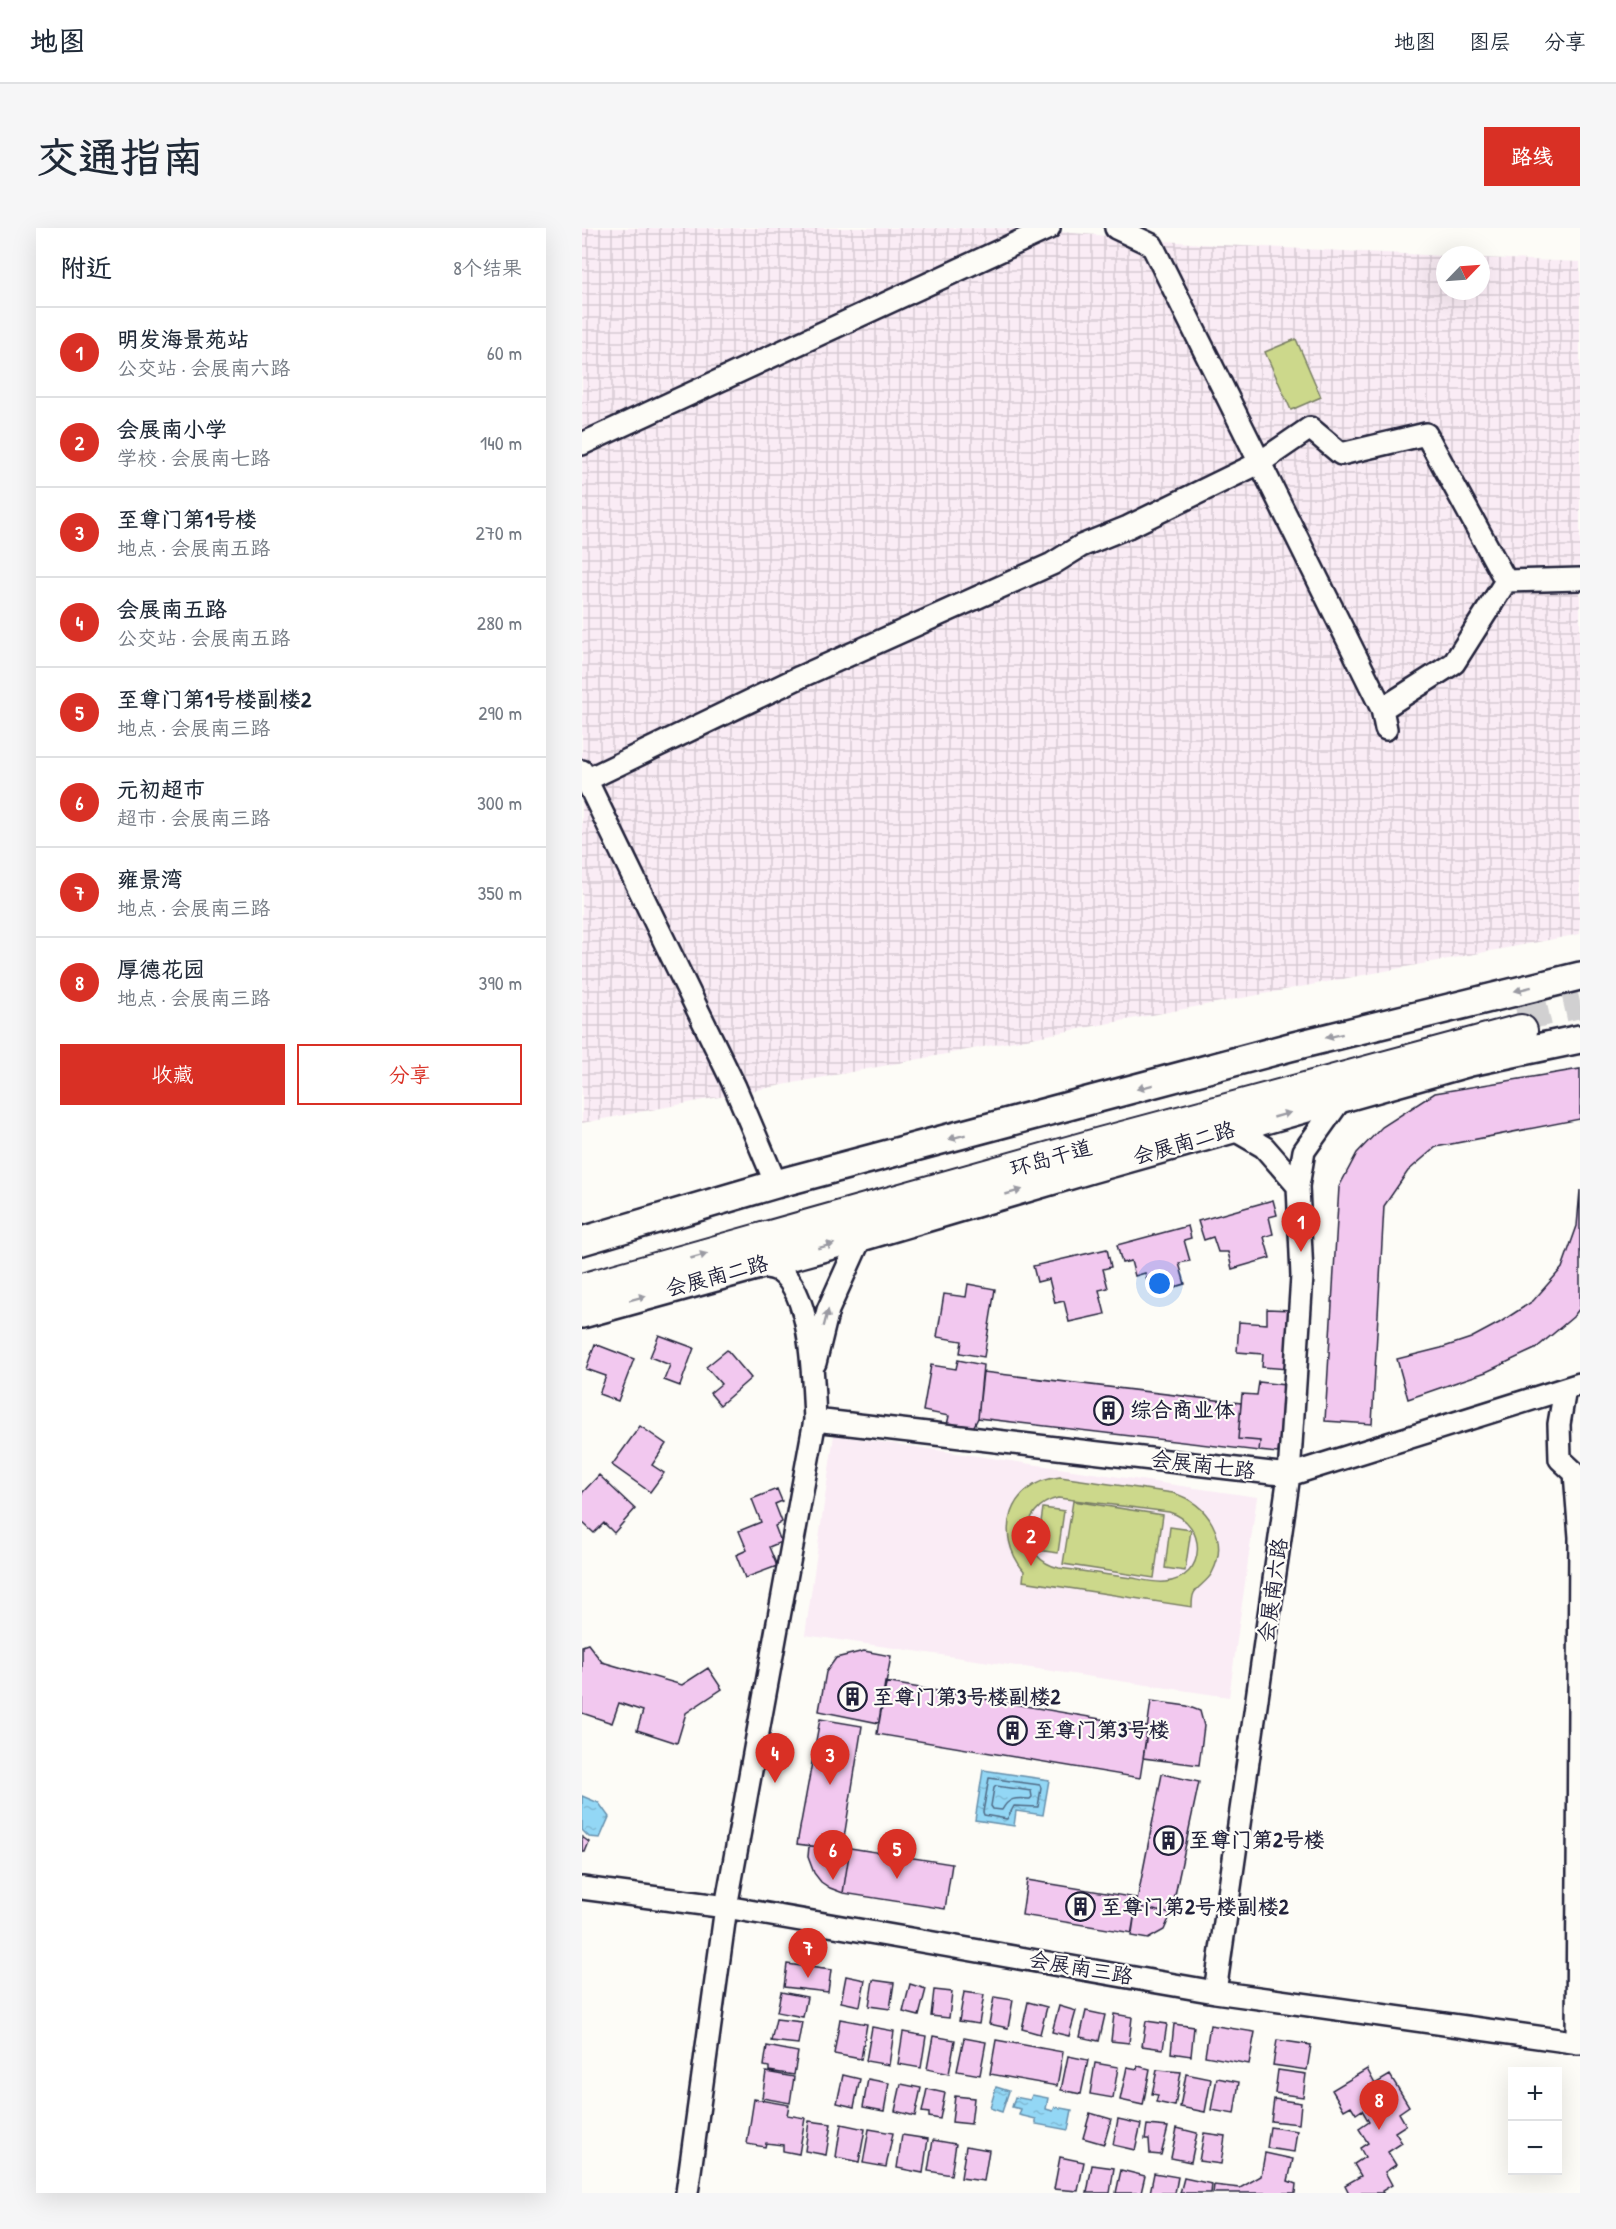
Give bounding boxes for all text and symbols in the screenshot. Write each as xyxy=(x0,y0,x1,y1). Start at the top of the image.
text: 地图 xyxy=(30,22,86,60)
text: 地图 xyxy=(1394,27,1436,56)
text: 图层 xyxy=(1469,27,1511,56)
text: 分享 xyxy=(1544,27,1586,56)
button: 路线 xyxy=(1484,127,1580,186)
text: 交通指南 xyxy=(36,128,204,185)
north arrow xyxy=(1436,246,1490,300)
text: 附近 xyxy=(60,250,112,285)
text: 8个结果 xyxy=(453,254,522,281)
text: 明发海景苑站 xyxy=(117,324,249,354)
text: 1 xyxy=(76,339,83,366)
text: 60 m xyxy=(487,339,522,366)
text: 公交站 · 会展南六路 xyxy=(117,354,290,381)
text: 会展南小学 xyxy=(117,414,227,444)
text: 2 xyxy=(75,429,84,456)
text: 140 m xyxy=(480,429,522,456)
text: 学校 · 会展南七路 xyxy=(117,444,270,471)
text: 至尊门第1号楼 xyxy=(117,504,257,534)
text: 3 xyxy=(75,519,84,546)
text: 270 m xyxy=(476,519,522,546)
text: 地点 · 会展南五路 xyxy=(117,534,270,561)
text: 会展南五路 xyxy=(117,594,227,624)
text: 4 xyxy=(76,609,83,636)
text: 280 m xyxy=(477,609,522,636)
text: 公交站 · 会展南五路 xyxy=(117,624,290,651)
text: 至尊门第1号楼副楼2 xyxy=(117,684,311,714)
text: 5 xyxy=(75,699,84,726)
text: 290 m xyxy=(478,699,522,726)
text: 地点 · 会展南三路 xyxy=(117,714,270,741)
text: 元初超市 xyxy=(117,774,205,804)
text: 6 xyxy=(76,789,83,816)
text: 300 m xyxy=(477,789,522,816)
text: 超市 · 会展南三路 xyxy=(117,804,270,831)
text: 雍景湾 xyxy=(117,864,183,894)
text: 7 xyxy=(75,879,84,906)
text: 350 m xyxy=(477,879,522,906)
text: 地点 · 会展南三路 xyxy=(117,894,270,921)
text: 厚德花园 xyxy=(117,954,205,984)
text: 8 xyxy=(75,969,84,996)
text: 390 m xyxy=(479,969,522,996)
text: 地点 · 会展南三路 xyxy=(117,984,270,1011)
one-way arrow xyxy=(1514,984,1532,994)
one-way arrow xyxy=(1325,1032,1343,1042)
button: 收藏 xyxy=(60,1044,285,1105)
button: 分享 xyxy=(297,1044,522,1105)
one-way arrow xyxy=(1136,1083,1154,1092)
one-way arrow xyxy=(1273,1110,1291,1119)
street label: 会展南二路 xyxy=(1129,1114,1238,1171)
one-way arrow xyxy=(948,1132,966,1142)
street label: 环岛干道 xyxy=(1006,1132,1095,1183)
one-way arrow xyxy=(1005,1187,1023,1196)
pin: 1 xyxy=(1282,1202,1320,1252)
one-way arrow xyxy=(818,1241,836,1250)
street label: 会展南二路 xyxy=(662,1248,771,1303)
one-way arrow xyxy=(690,1251,708,1260)
your location xyxy=(1145,1269,1174,1298)
one-way arrow xyxy=(630,1293,648,1302)
one-way arrow xyxy=(822,1309,832,1327)
building icon: 综合商业体 xyxy=(1093,1394,1125,1426)
place label: 综合商业体 xyxy=(1130,1395,1235,1424)
street label: 会展南七路 xyxy=(1149,1444,1257,1485)
pin: 2 xyxy=(1012,1516,1050,1566)
street label: 会展南六路 xyxy=(1251,1536,1294,1644)
building icon: 至尊门第3号楼副楼2 xyxy=(836,1681,868,1713)
place label: 至尊门第3号楼副楼2 xyxy=(873,1682,1060,1711)
building icon: 至尊门第3号楼 xyxy=(997,1714,1029,1746)
place label: 至尊门第3号楼 xyxy=(1034,1715,1169,1744)
pin: 4 xyxy=(756,1734,794,1783)
pin: 3 xyxy=(810,1736,850,1785)
building icon: 至尊门第2号楼 xyxy=(1152,1824,1184,1856)
place label: 至尊门第2号楼 xyxy=(1189,1825,1325,1854)
pin: 6 xyxy=(814,1830,852,1880)
pin: 5 xyxy=(878,1830,916,1879)
building icon: 至尊门第2号楼副楼2 xyxy=(1064,1891,1096,1923)
place label: 至尊门第2号楼副楼2 xyxy=(1101,1892,1289,1921)
pin: 7 xyxy=(788,1928,828,1978)
street label: 会展南三路 xyxy=(1027,1944,1135,1991)
map controls xyxy=(1508,2067,1562,2175)
button: + xyxy=(1508,2067,1562,2121)
pin: 8 xyxy=(1360,2080,1398,2130)
button: − xyxy=(1508,2121,1562,2175)

